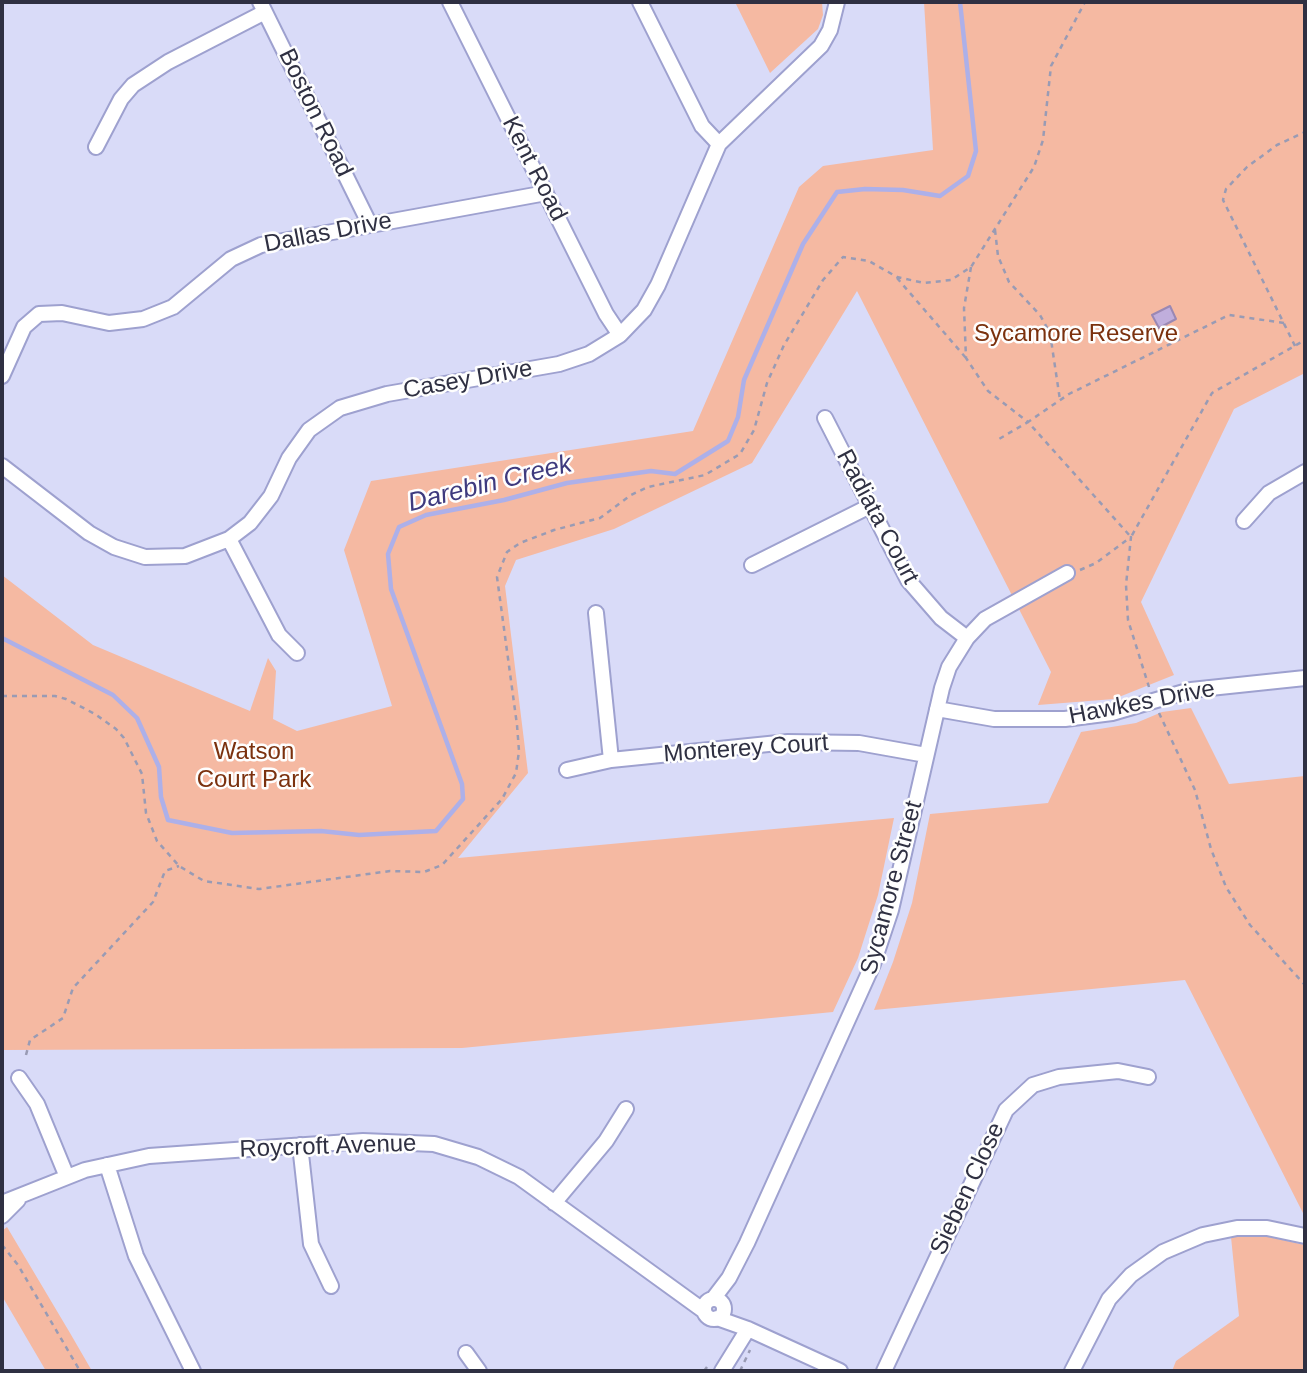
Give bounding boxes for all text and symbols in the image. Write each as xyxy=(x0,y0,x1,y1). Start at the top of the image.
street label: Boston Road xyxy=(272,44,358,182)
street label: Kent Road xyxy=(495,112,573,226)
street label: Dallas Drive xyxy=(262,207,394,259)
park label: Sycamore Reserve xyxy=(974,320,1178,348)
street label: Casey Drive xyxy=(401,354,535,406)
street label: Radiata Court xyxy=(830,445,924,589)
water label: Darebin Creek xyxy=(405,449,575,519)
street label: Hawkes Drive xyxy=(1067,675,1217,731)
street label: Monterey Court xyxy=(662,729,830,769)
park label: Watson Court Park xyxy=(197,738,311,794)
street label: Sycamore Street xyxy=(855,798,929,978)
street label: Sieben Close xyxy=(925,1118,1011,1260)
street label: Roycroft Avenue xyxy=(239,1130,417,1164)

